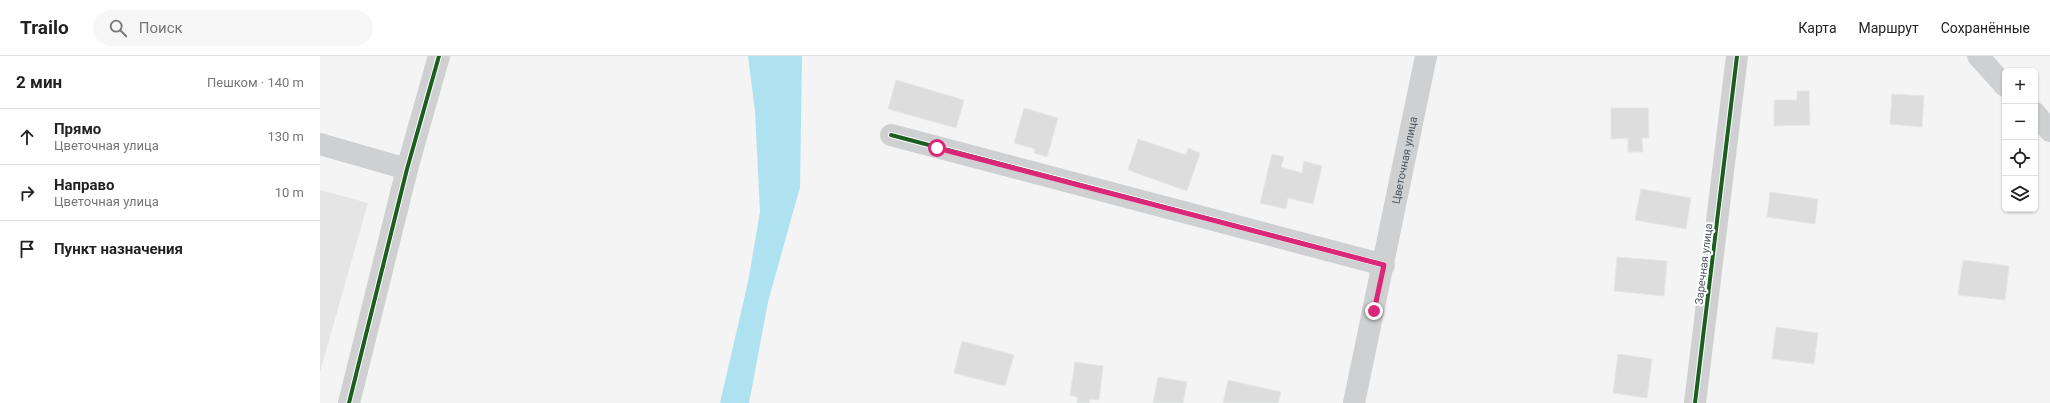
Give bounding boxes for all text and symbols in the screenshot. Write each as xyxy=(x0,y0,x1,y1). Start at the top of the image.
search box xyxy=(93,10,373,46)
text: Trailo xyxy=(20,16,69,39)
icon: search xyxy=(107,17,129,39)
text: Поиск xyxy=(139,19,183,37)
text: Карта xyxy=(1798,20,1837,36)
text: Маршрут xyxy=(1859,20,1919,36)
text: Сохранённые xyxy=(1941,20,2030,36)
map controls xyxy=(2002,68,2038,212)
button: + xyxy=(2002,68,2038,104)
text: 2 мин xyxy=(16,72,62,92)
text: Пешком · 140 m xyxy=(207,75,304,90)
button: − xyxy=(2002,104,2038,140)
street label: Цветочная улица xyxy=(1389,115,1420,205)
text: Прямо xyxy=(54,120,101,138)
icon: ahead xyxy=(16,126,38,148)
text: 130 m xyxy=(267,129,304,144)
text: Цветочная улица xyxy=(54,138,159,153)
route start xyxy=(928,139,946,157)
button: locate xyxy=(2002,140,2038,176)
text: Направо xyxy=(54,176,115,194)
button: layers xyxy=(2002,176,2038,212)
icon: right xyxy=(16,182,38,204)
text: 10 m xyxy=(275,185,304,200)
text: Цветочная улица xyxy=(54,194,159,209)
street label: Заречная улица xyxy=(1693,223,1715,305)
icon: arrive xyxy=(16,238,38,260)
text: Пункт назначения xyxy=(54,240,183,258)
route end xyxy=(1365,302,1383,320)

